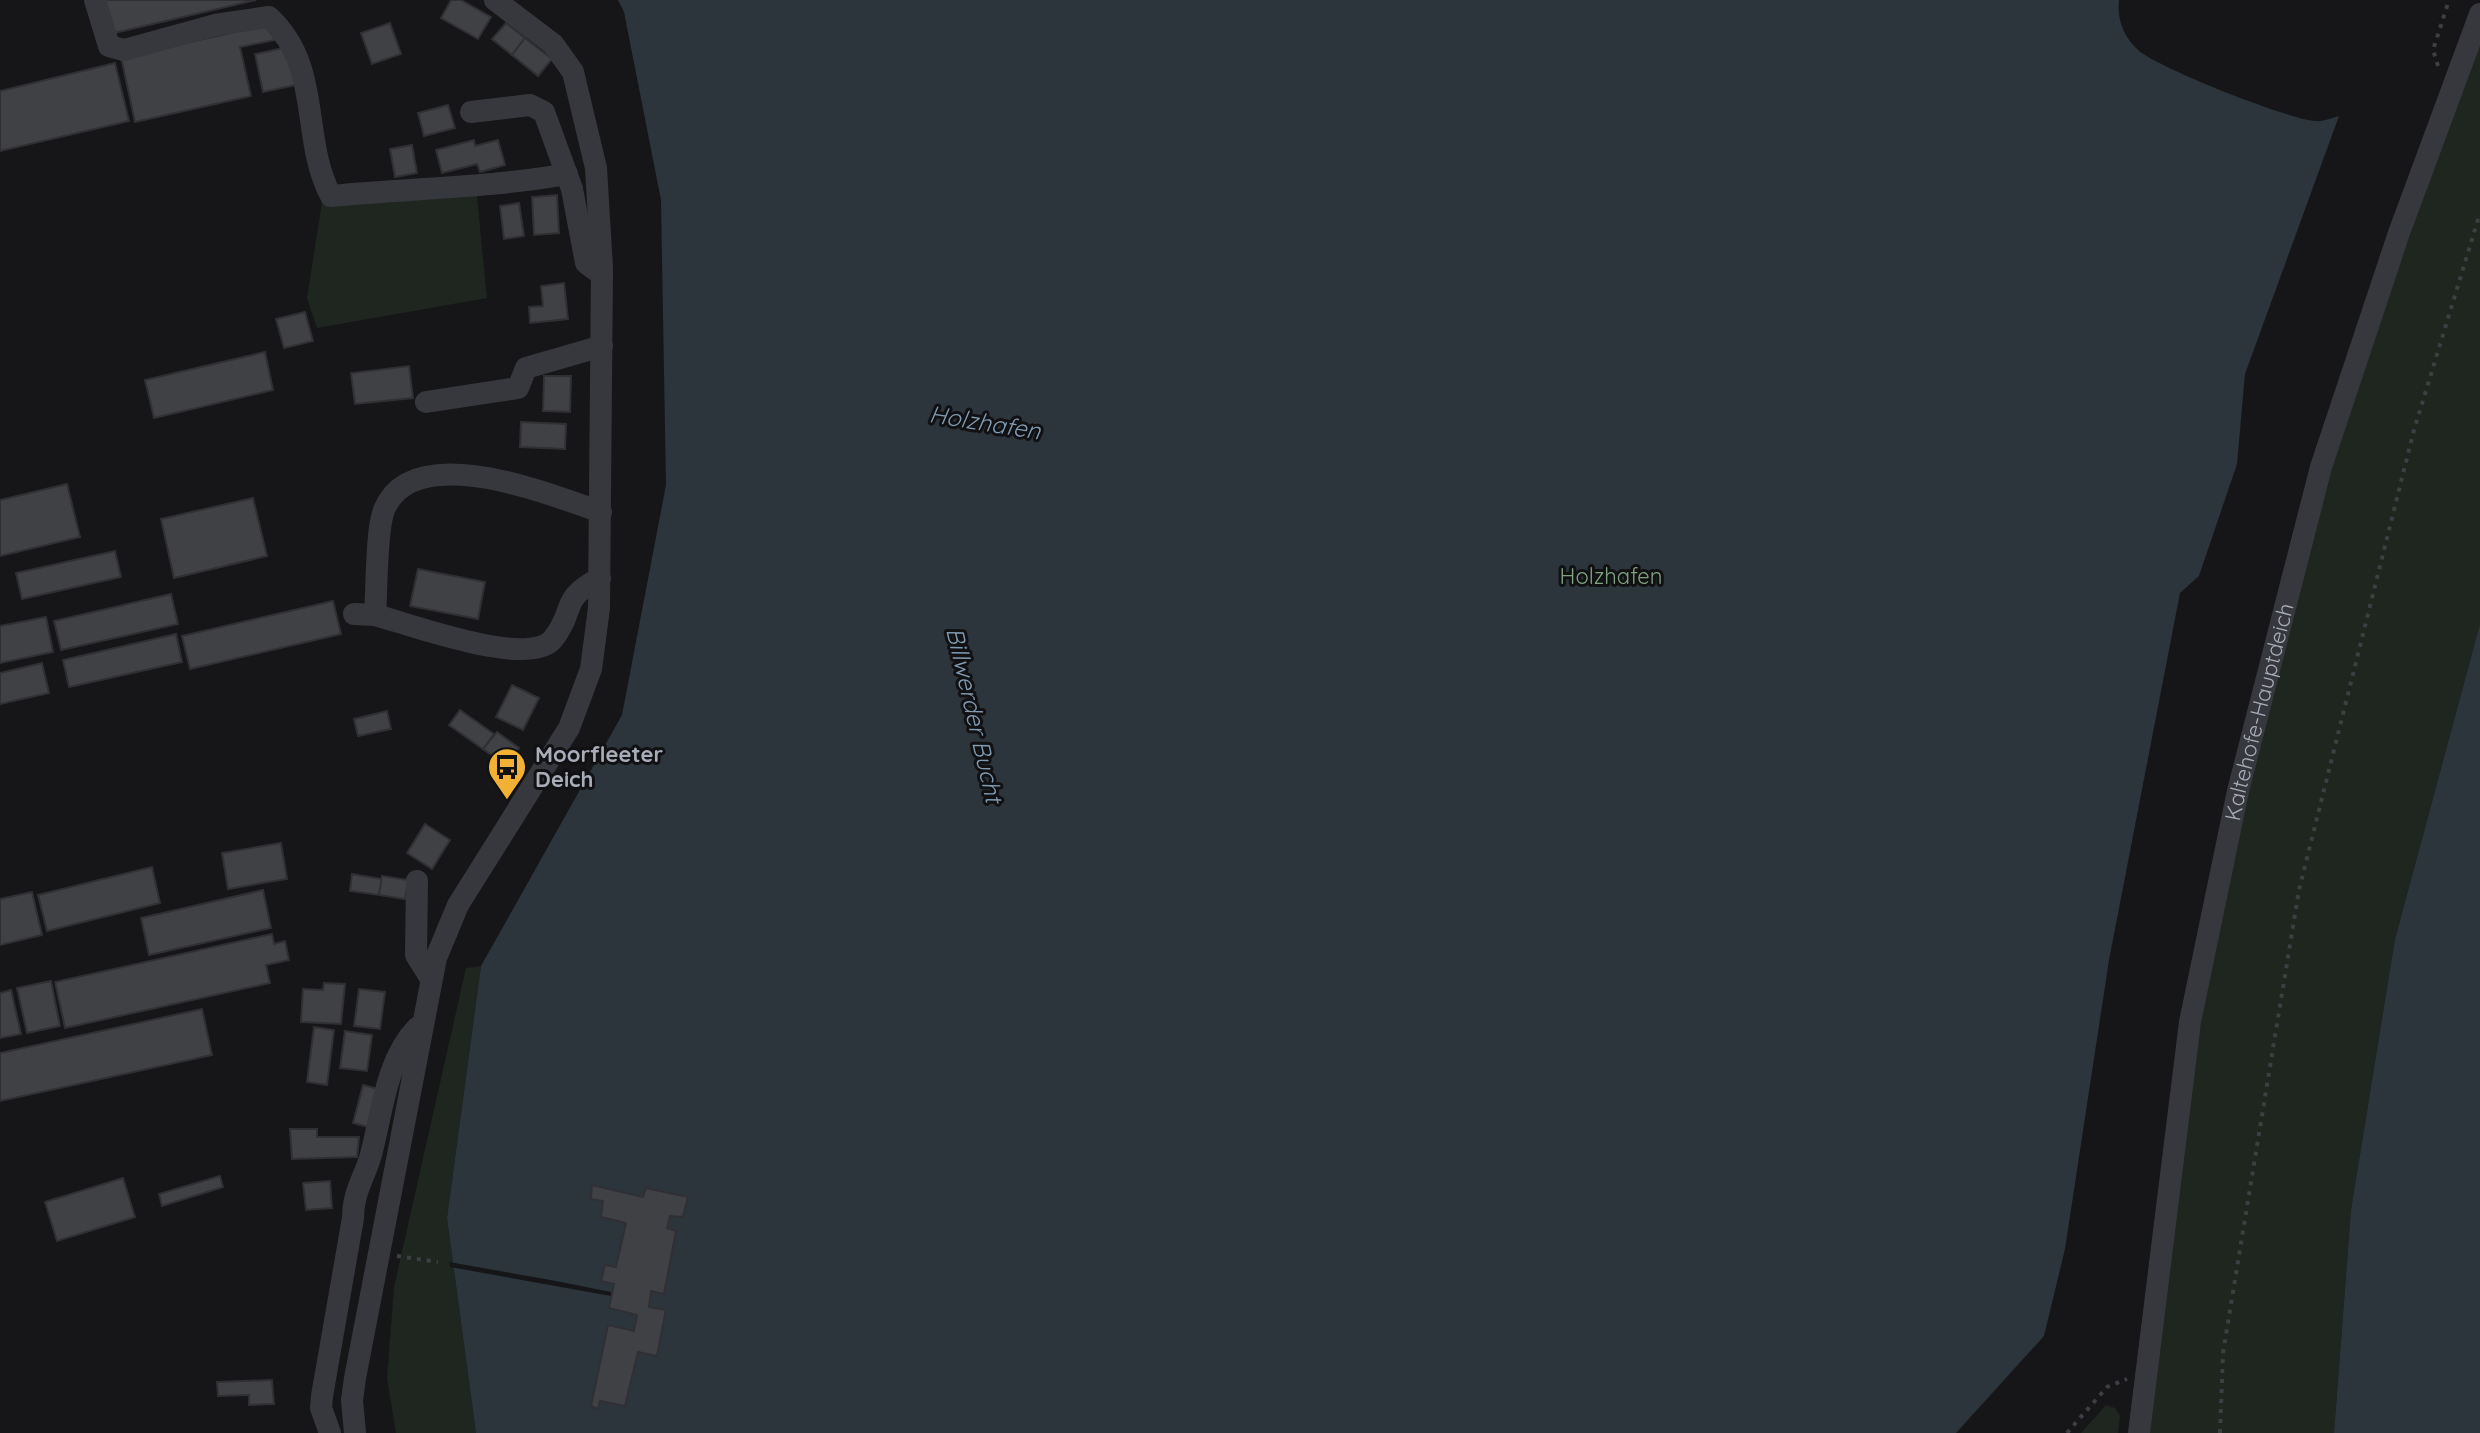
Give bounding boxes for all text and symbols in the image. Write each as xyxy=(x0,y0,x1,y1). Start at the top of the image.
water label: Holzhafen xyxy=(927,398,1044,446)
park label: Holzhafen xyxy=(1560,562,1662,590)
street label: Kaltehofe-Hauptdeich xyxy=(2218,600,2300,823)
water label: Billwerder Bucht xyxy=(940,624,1010,808)
place label: Moorfleeter Deich xyxy=(535,740,663,793)
bus stop icon: Moorfleeter Deich xyxy=(486,746,528,801)

